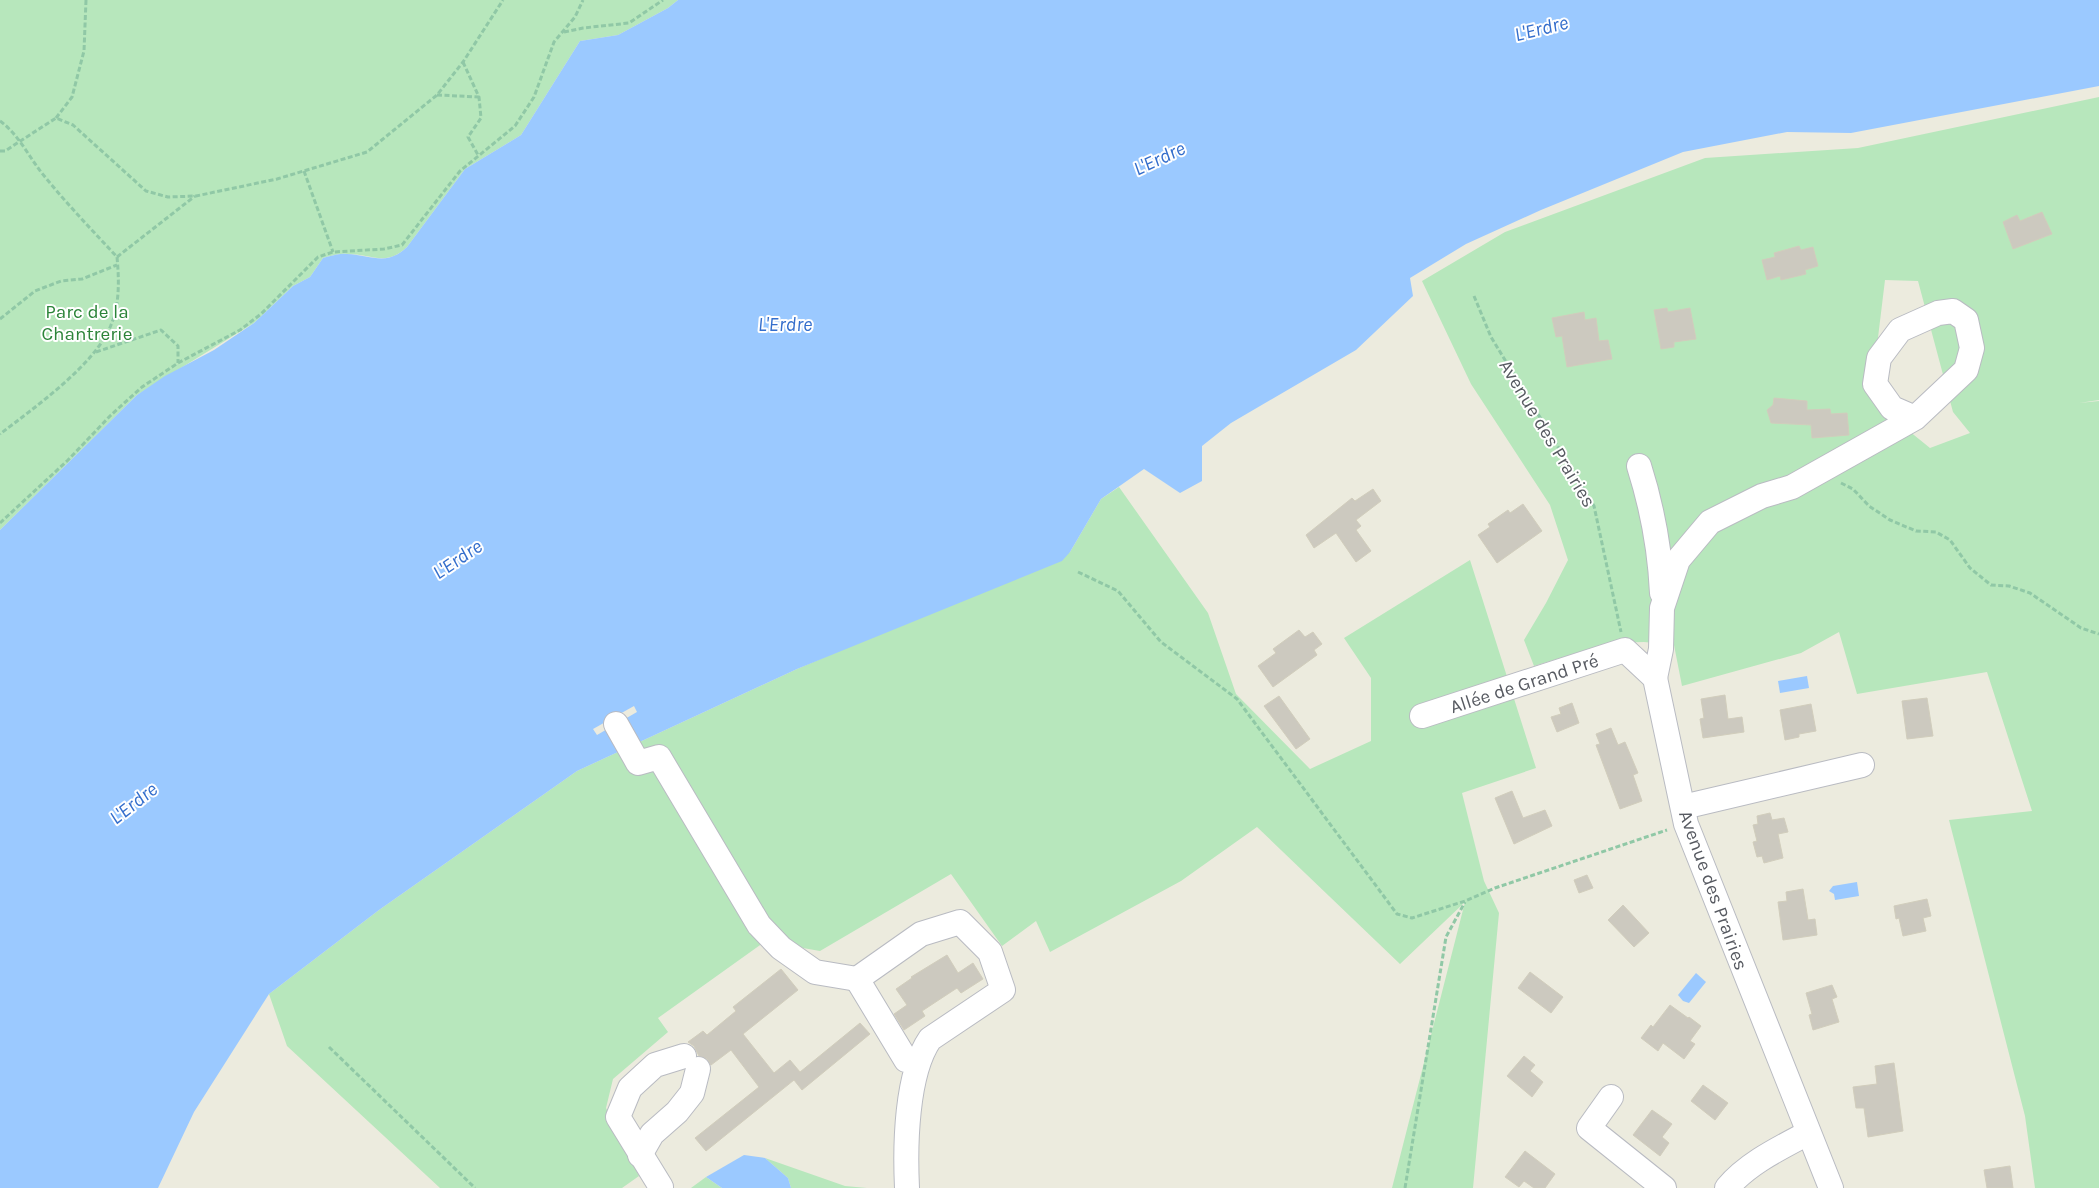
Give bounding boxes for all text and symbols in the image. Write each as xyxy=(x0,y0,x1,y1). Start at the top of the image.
water label: L'Erdre xyxy=(1512,11,1570,46)
water label: L'Erdre xyxy=(1130,136,1189,180)
park label: Parc de la Chantrerie xyxy=(41,301,133,345)
water label: L'Erdre xyxy=(758,313,812,336)
street label: Avenue des Prairies xyxy=(1494,356,1600,511)
water label: L'Erdre xyxy=(428,535,486,584)
street label: Allée de Grand Pré xyxy=(1447,650,1601,718)
water label: L'Erdre xyxy=(105,778,162,829)
street label: Avenue des Prairies xyxy=(1674,807,1752,973)

